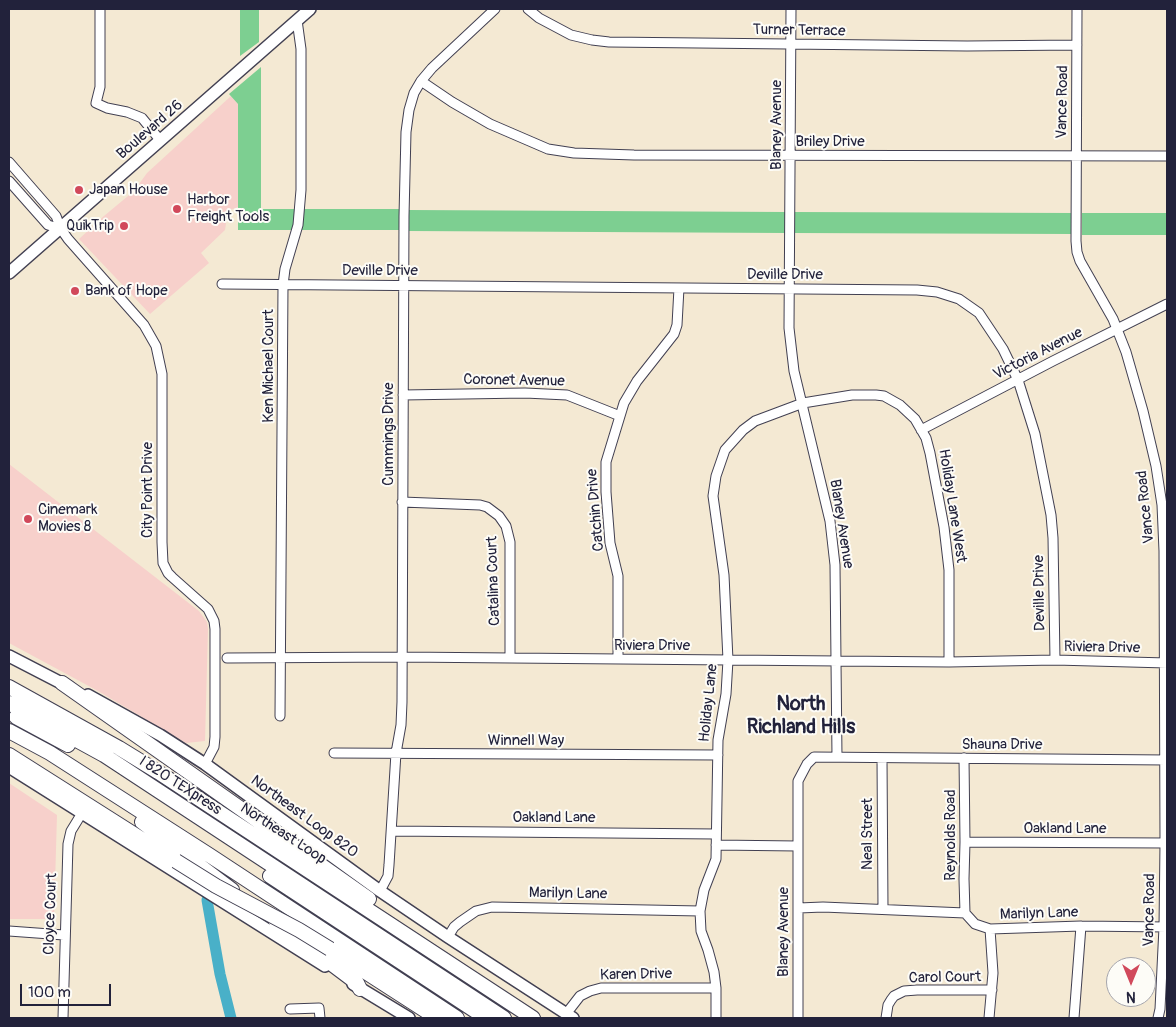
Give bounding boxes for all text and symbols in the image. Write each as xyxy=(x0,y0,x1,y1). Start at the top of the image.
street label: Turner Terrace xyxy=(752,21,846,41)
street label: Vance Road xyxy=(1053,65,1073,139)
street label: Blaney Avenue xyxy=(768,80,786,170)
street label: Boulevard 26 xyxy=(113,96,187,164)
street label: Briley Drive xyxy=(795,133,865,151)
place label: Japan House xyxy=(89,181,168,199)
marker: Japan House xyxy=(73,184,85,196)
place label: Harbor Freight Tools xyxy=(187,191,269,226)
marker: Harbor Freight Tools xyxy=(171,203,183,215)
place label: QuikTrip xyxy=(66,217,114,235)
marker: QuikTrip xyxy=(118,220,130,232)
street label: Deville Drive xyxy=(342,262,418,280)
street label: Deville Drive xyxy=(747,266,823,284)
place label: Bank of Hope xyxy=(85,282,168,300)
marker: Bank of Hope xyxy=(69,285,81,297)
street label: Ken Michael Court xyxy=(260,309,278,423)
street label: Victoria Avenue xyxy=(990,324,1086,384)
street label: Coronet Avenue xyxy=(463,371,565,391)
street label: Cummings Drive xyxy=(380,382,398,486)
street label: City Point Drive xyxy=(139,442,157,538)
street label: Holiday Lane West xyxy=(934,448,970,564)
street label: Catchin Drive xyxy=(583,468,609,552)
street label: Vance Road xyxy=(1133,470,1159,544)
street label: Blaney Avenue xyxy=(825,478,857,570)
place label: Cinemark Movies 8 xyxy=(38,501,97,536)
marker: Cinemark Movies 8 xyxy=(22,513,34,525)
street label: Catalina Court xyxy=(483,536,505,626)
street label: Deville Drive xyxy=(1030,555,1050,631)
street label: Riviera Drive xyxy=(614,637,690,655)
street label: Riviera Drive xyxy=(1064,638,1140,658)
street label: Holiday Lane xyxy=(696,663,722,743)
district label: North Richland Hills xyxy=(747,693,855,740)
street label: Winnell Way xyxy=(488,732,564,750)
street label: Shauna Drive xyxy=(962,736,1042,754)
street label: I 820 TEXpress xyxy=(135,753,225,819)
street label: Northeast Loop 820 xyxy=(247,772,361,862)
street label: Reynolds Road xyxy=(942,789,960,881)
street label: Neal Street xyxy=(859,798,877,870)
street label: Northeast Loop xyxy=(237,800,329,868)
street label: Oakland Lane xyxy=(513,809,595,827)
street label: Oakland Lane xyxy=(1024,820,1106,838)
street label: Cloyce Court xyxy=(41,873,61,955)
street label: Vance Road xyxy=(1140,873,1160,947)
street label: Marilyn Lane xyxy=(529,884,607,904)
street label: Blaney Avenue xyxy=(775,887,793,977)
street label: Marilyn Lane xyxy=(1000,904,1078,924)
north arrow xyxy=(1106,957,1156,1007)
street label: Karen Drive xyxy=(600,965,672,985)
street label: Carol Court xyxy=(909,968,981,988)
scale bar xyxy=(22,974,114,1006)
text: 100 m xyxy=(28,983,71,1002)
text: N xyxy=(1126,988,1136,1005)

